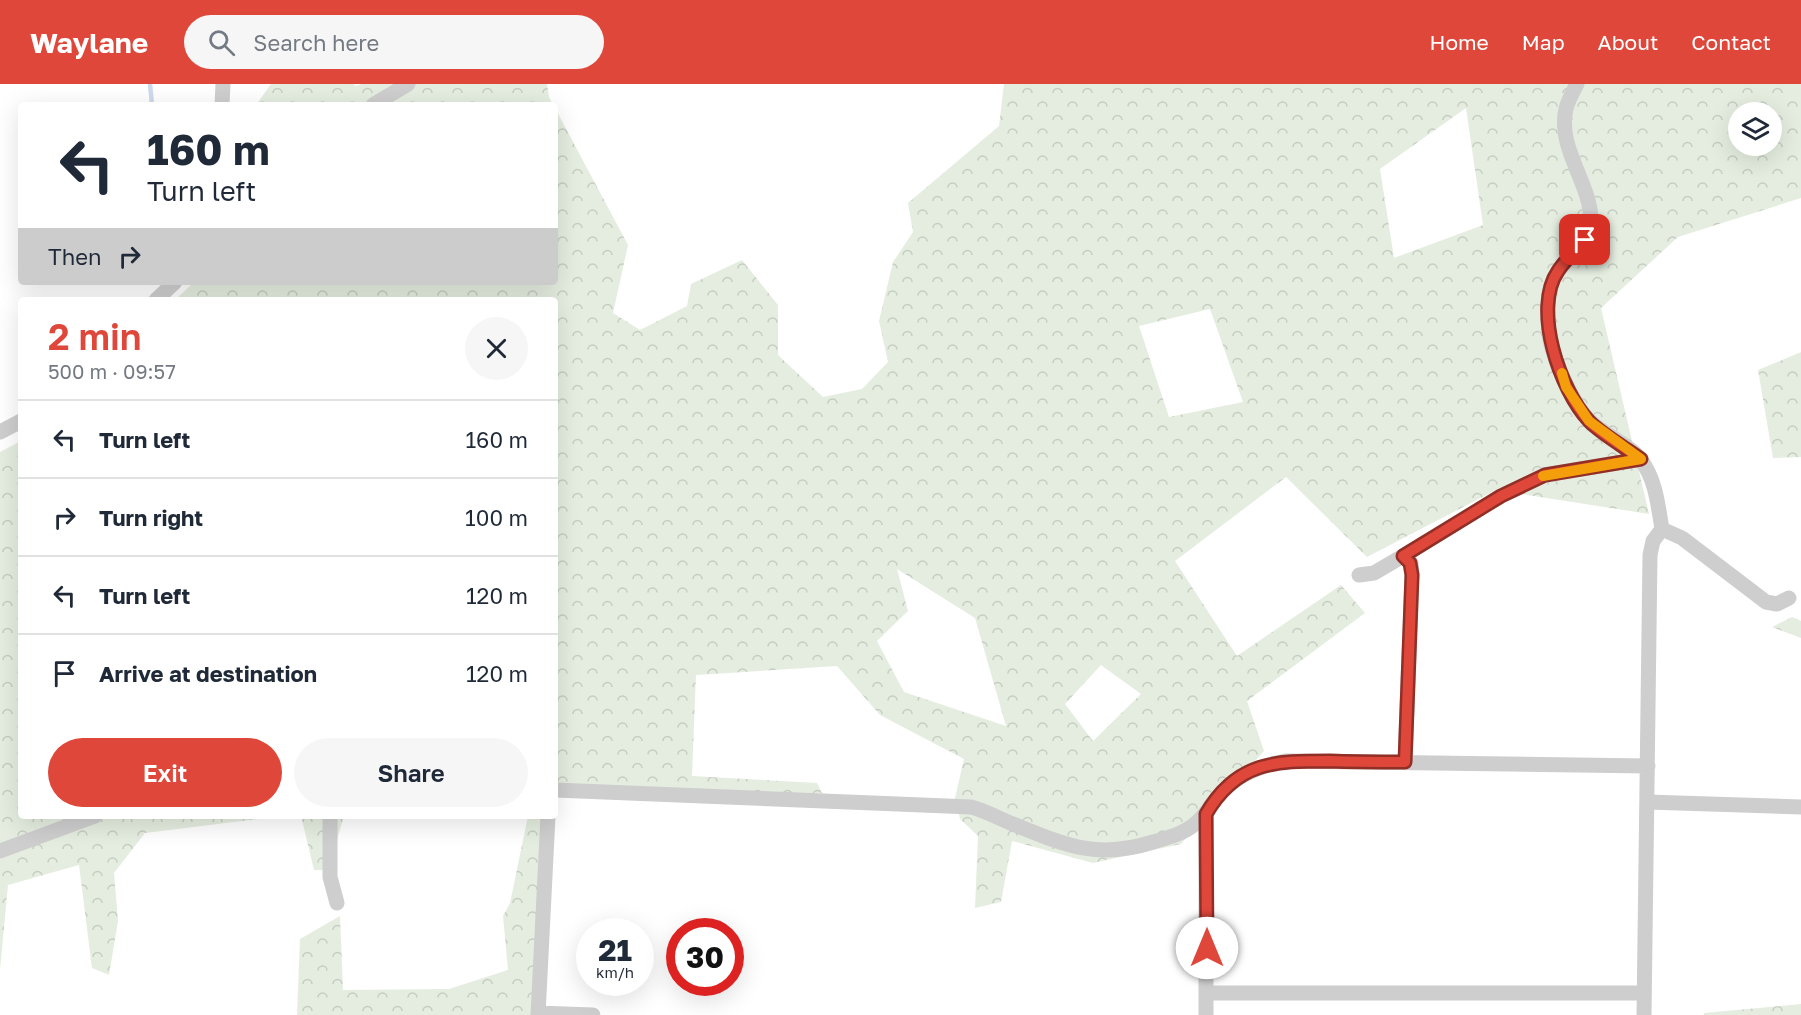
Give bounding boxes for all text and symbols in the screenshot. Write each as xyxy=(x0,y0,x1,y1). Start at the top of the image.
search box xyxy=(184,15,604,69)
text: Waylane xyxy=(30,26,148,59)
icon: search xyxy=(205,26,238,59)
text: Search here xyxy=(253,29,379,56)
text: Home xyxy=(1429,29,1489,55)
text: Map xyxy=(1522,29,1565,55)
text: About xyxy=(1598,29,1658,55)
text: Contact xyxy=(1691,29,1771,55)
map controls xyxy=(1728,102,1782,156)
button: layers xyxy=(1728,102,1782,156)
text: 160 m xyxy=(147,124,270,174)
icon: left xyxy=(48,126,126,204)
text: Turn left xyxy=(147,175,256,207)
pin xyxy=(1559,214,1610,265)
icon: arrive xyxy=(1568,223,1601,256)
icon: right xyxy=(113,240,146,273)
text: Then xyxy=(48,243,101,270)
text: 2 min xyxy=(48,315,142,358)
button: close xyxy=(465,317,528,380)
text: 500 m · 09:57 xyxy=(48,359,176,383)
icon: left xyxy=(48,423,81,456)
text: Turn left xyxy=(99,426,190,453)
text: 160 m xyxy=(465,426,528,453)
icon: right xyxy=(48,501,81,534)
text: Turn right xyxy=(99,504,203,531)
text: 100 m xyxy=(465,504,528,531)
icon: left xyxy=(48,579,81,612)
text: Turn left xyxy=(99,582,190,609)
text: 120 m xyxy=(466,582,528,609)
icon: arrive xyxy=(48,657,81,690)
text: Arrive at destination xyxy=(99,660,317,687)
text: 120 m xyxy=(466,660,528,687)
button: Exit xyxy=(48,738,282,807)
button: Share xyxy=(294,738,528,807)
position arrow xyxy=(1175,916,1239,980)
speed limit sign: 30 xyxy=(666,918,744,996)
text: 21 xyxy=(598,932,632,968)
text: km/h xyxy=(596,963,634,981)

